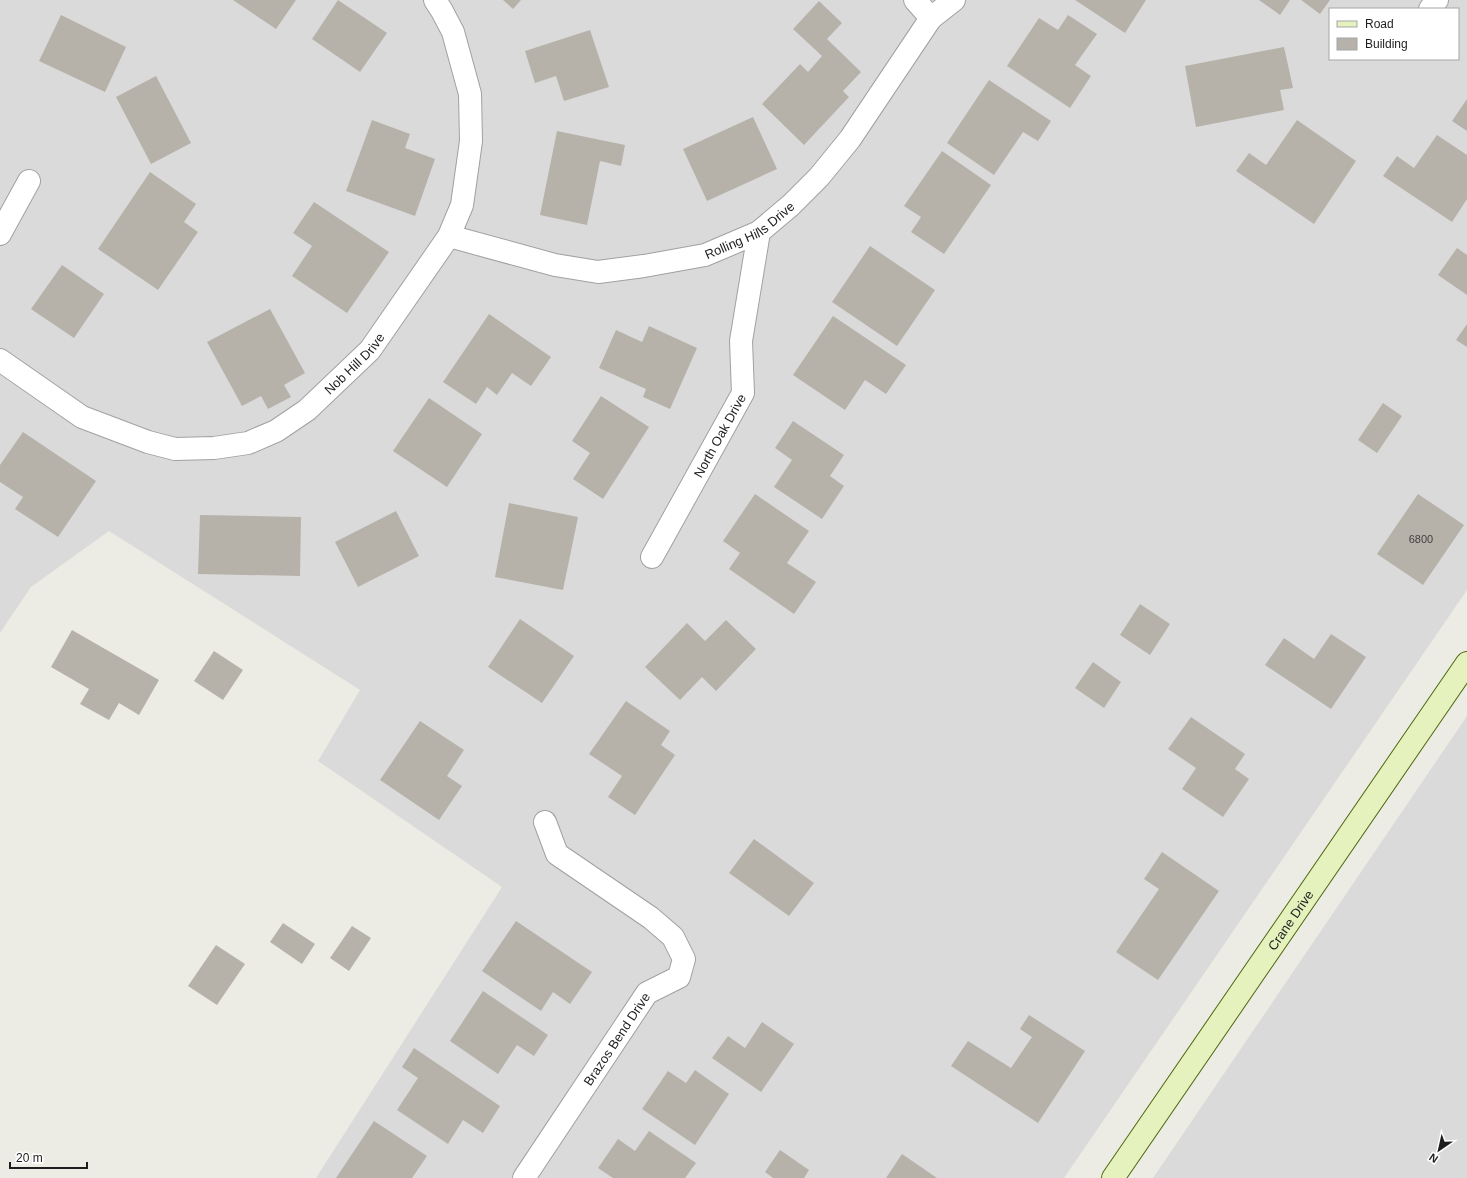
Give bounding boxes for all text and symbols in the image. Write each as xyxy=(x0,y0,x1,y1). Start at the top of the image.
legend xyxy=(1329,8,1459,60)
text: Road xyxy=(1365,17,1394,31)
text: Building xyxy=(1365,37,1408,51)
street label: Rolling Hills Drive xyxy=(702,199,797,262)
street label: Nob Hill Drive xyxy=(321,330,387,397)
street label: North Oak Drive xyxy=(691,391,749,480)
house number: 6800 xyxy=(1409,533,1433,545)
street label: Crane Drive xyxy=(1265,887,1317,953)
street label: Brazos Bend Drive xyxy=(581,990,653,1089)
north arrow xyxy=(1419,1130,1459,1170)
scale bar xyxy=(10,1144,87,1170)
text: 20 m xyxy=(16,1151,43,1165)
text: N xyxy=(1427,1151,1440,1165)

